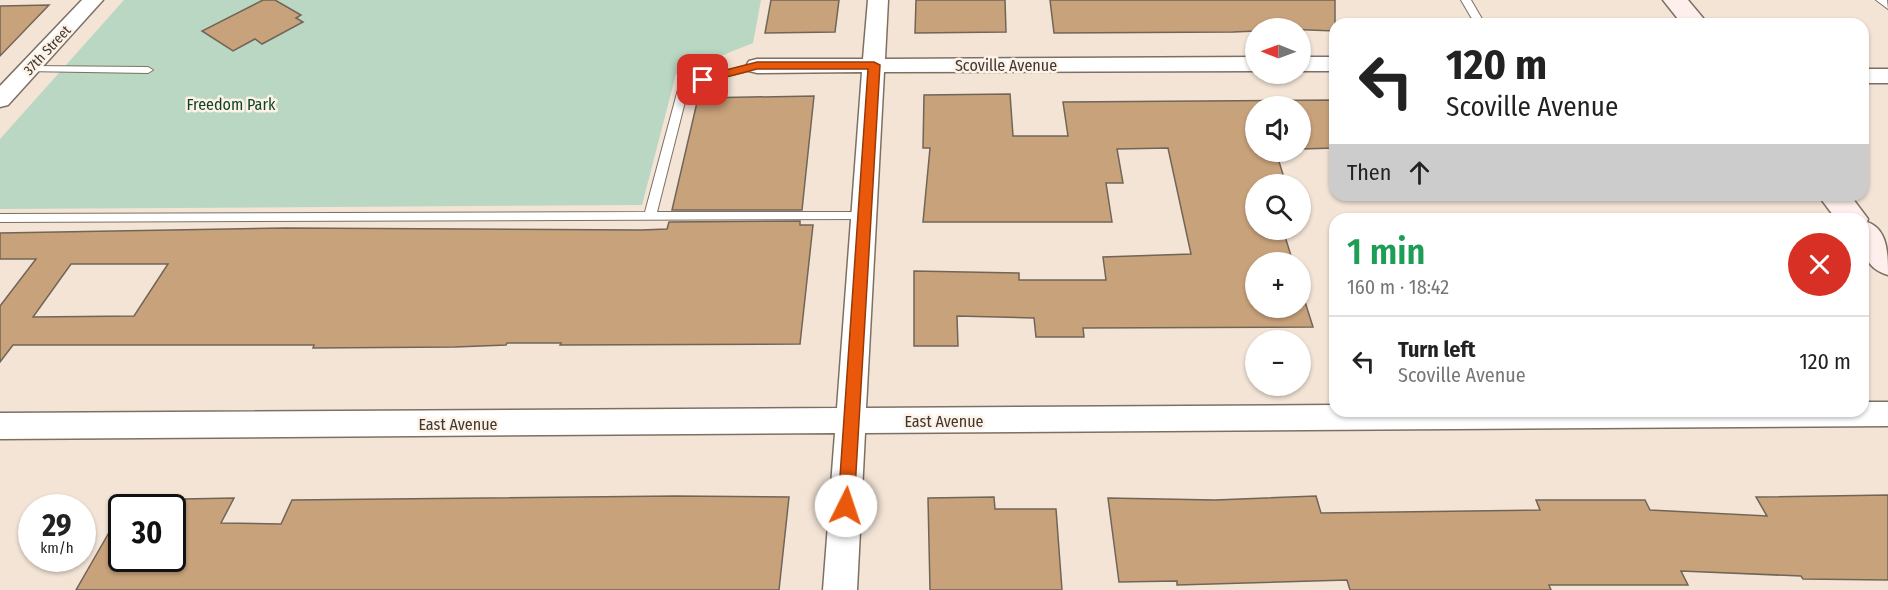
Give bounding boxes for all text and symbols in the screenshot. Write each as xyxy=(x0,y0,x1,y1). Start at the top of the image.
north arrow xyxy=(1245,18,1311,84)
map controls xyxy=(1245,18,1311,396)
street label: 37th Street xyxy=(20,22,75,79)
text: 120 m xyxy=(1446,40,1547,90)
icon: left xyxy=(1347,42,1425,120)
pin xyxy=(677,54,728,105)
street label: Scoville Avenue xyxy=(955,56,1057,75)
icon: arrive xyxy=(686,63,719,96)
text: Scoville Avenue xyxy=(1446,91,1618,123)
park label: Freedom Park xyxy=(187,95,276,114)
button: sound xyxy=(1245,96,1311,162)
icon: ahead xyxy=(1403,156,1436,189)
text: Then xyxy=(1347,159,1391,186)
button: search xyxy=(1245,174,1311,240)
text: 1 min xyxy=(1347,230,1425,274)
button: close xyxy=(1788,233,1851,296)
button: + xyxy=(1245,252,1311,318)
text: 160 m · 18:42 xyxy=(1347,275,1449,299)
button: − xyxy=(1245,330,1311,396)
text: Turn left xyxy=(1398,336,1476,363)
icon: left xyxy=(1347,345,1380,378)
text: 120 m xyxy=(1799,348,1851,375)
text: Scoville Avenue xyxy=(1398,363,1526,387)
street label: East Avenue xyxy=(905,412,984,431)
street label: East Avenue xyxy=(419,415,498,434)
position arrow xyxy=(814,474,878,538)
speed limit sign: 30 xyxy=(108,494,186,572)
text: 29 xyxy=(42,508,72,544)
text: km/h xyxy=(40,539,74,557)

